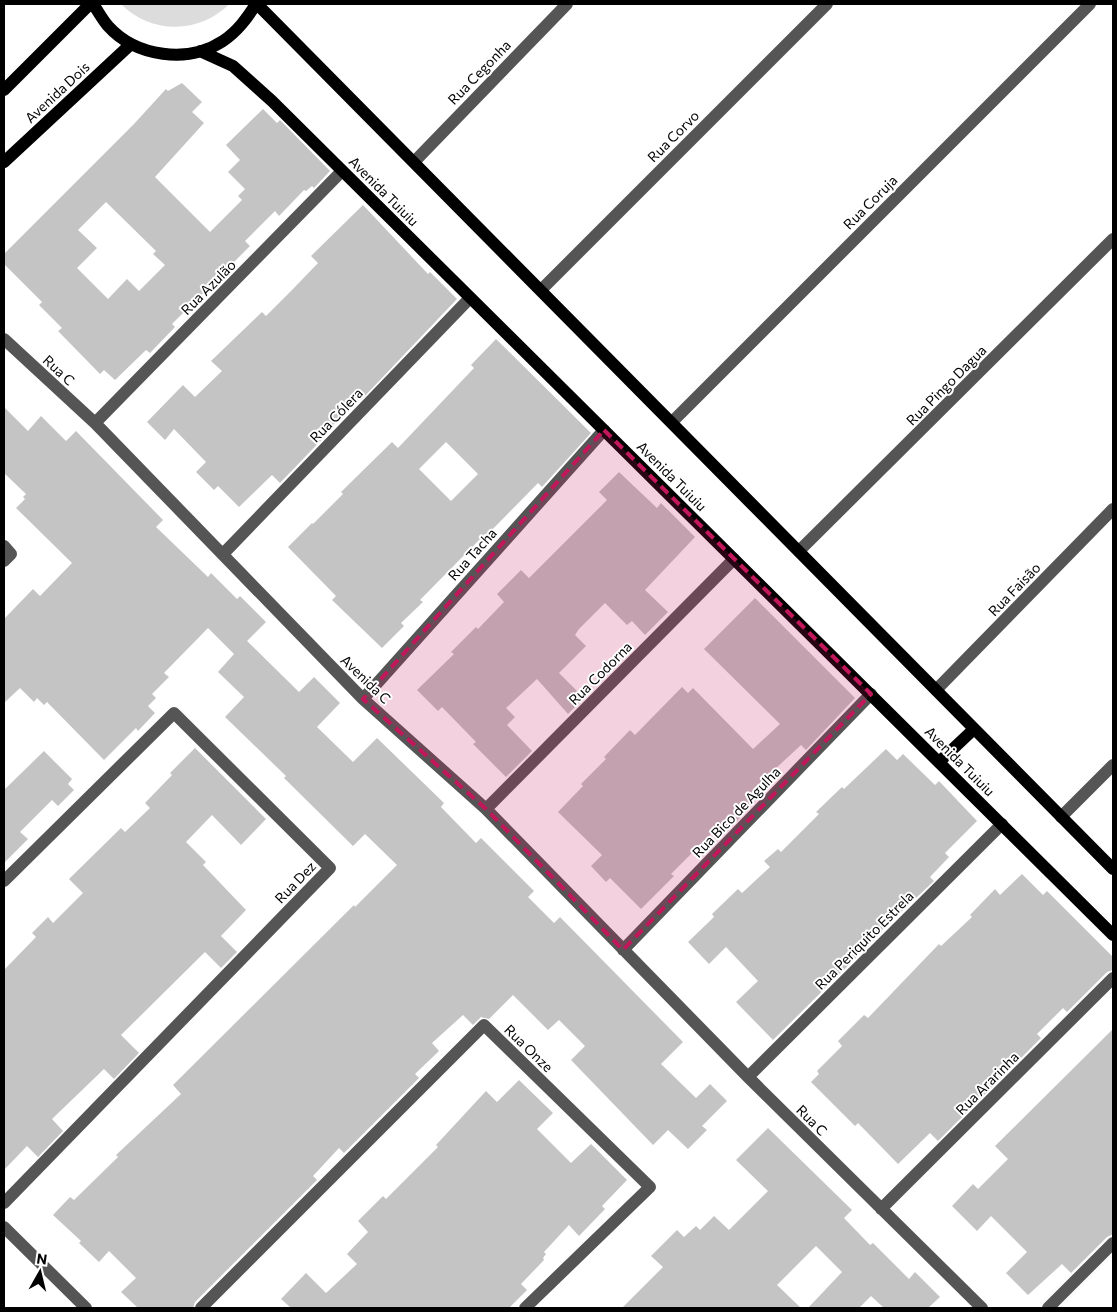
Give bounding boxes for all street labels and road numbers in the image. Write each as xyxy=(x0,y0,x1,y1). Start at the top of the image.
street label: Rua Cegonha xyxy=(444,36,514,108)
street label: Avenida Dois xyxy=(21,58,93,126)
street label: Rua Corvo xyxy=(644,107,702,165)
street label: Avenida Tuiuiu xyxy=(346,153,422,229)
street label: Rua Coruja xyxy=(839,171,901,233)
street label: Rua Azulão xyxy=(177,256,239,318)
street label: Rua Pingo Dagua xyxy=(902,341,990,429)
street label: Rua C xyxy=(40,351,78,389)
street label: Rua Cólera xyxy=(306,384,366,446)
street label: Avenida Tuiuiu xyxy=(634,438,710,514)
street label: Rua Tacha xyxy=(444,524,500,584)
street label: Rua Faisão xyxy=(984,559,1044,619)
street label: Rua Codorna xyxy=(565,638,635,708)
street label: Avenida C xyxy=(338,651,394,707)
street label: Avenida Tuiuiu xyxy=(922,723,998,799)
street label: Rua Bico de Agulha xyxy=(688,763,784,861)
street label: Rua Dez xyxy=(271,857,319,907)
street label: Rua Periquito Estrela xyxy=(811,887,917,993)
street label: Rua Onze xyxy=(501,1021,557,1075)
street label: Rua Ararinha xyxy=(952,1048,1022,1118)
street label: Rua C xyxy=(793,1101,831,1139)

